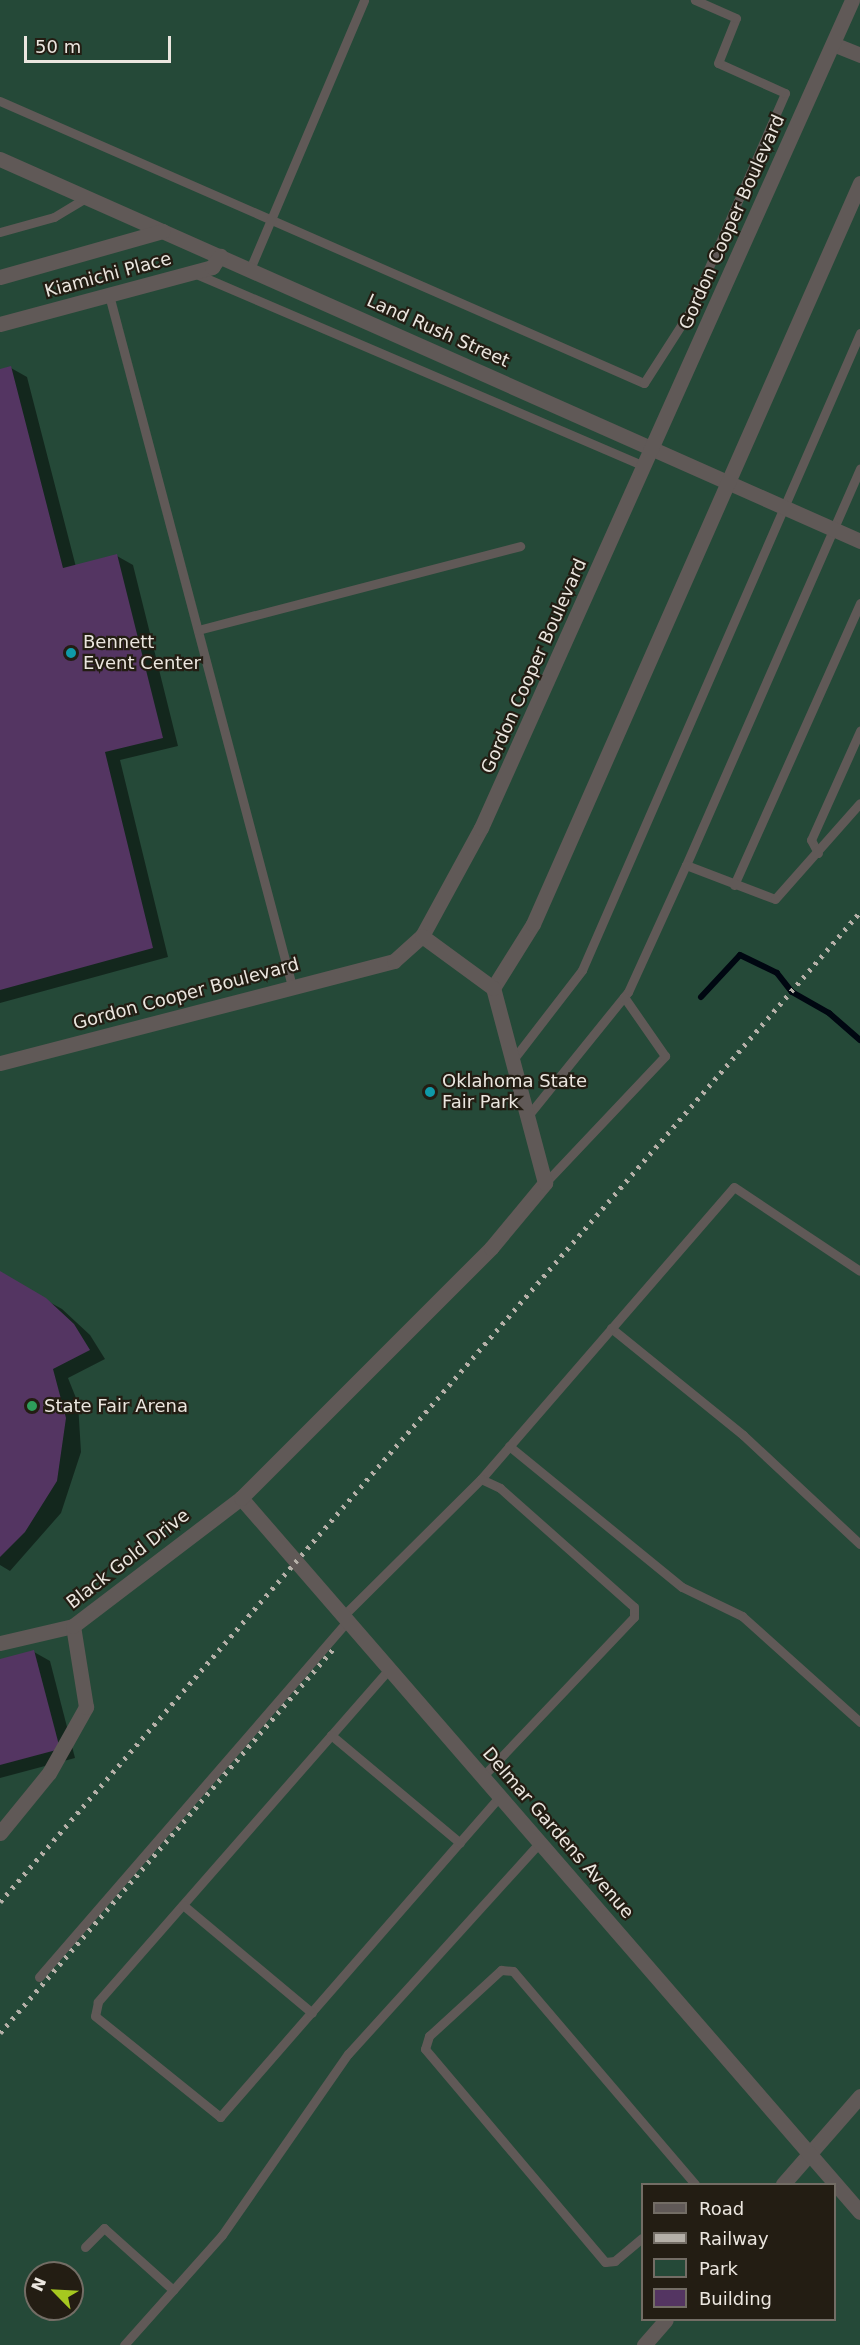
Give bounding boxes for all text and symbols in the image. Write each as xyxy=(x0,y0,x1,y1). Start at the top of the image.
scale bar xyxy=(27,24,174,62)
text: 50 m xyxy=(35,36,81,57)
street label: Gordon Cooper Boulevard xyxy=(675,111,789,333)
street label: Kiamichi Place xyxy=(42,248,174,302)
street label: Land Rush Street xyxy=(363,290,513,372)
street label: Gordon Cooper Boulevard xyxy=(477,555,591,777)
place label: Bennett Event Center xyxy=(83,632,201,674)
marker: Bennett Event Center xyxy=(64,646,78,660)
street label: Gordon Cooper Boulevard xyxy=(71,953,301,1035)
place label: Oklahoma State Fair Park xyxy=(442,1071,587,1114)
marker: Oklahoma State Fair Park xyxy=(423,1085,437,1099)
place label: State Fair Arena xyxy=(44,1395,188,1417)
marker: State Fair Arena xyxy=(25,1399,39,1413)
street label: Black Gold Drive xyxy=(62,1504,194,1614)
street label: Delmar Gardens Avenue xyxy=(478,1743,638,1923)
legend xyxy=(641,2183,836,2321)
text: Road xyxy=(699,2198,744,2219)
text: Railway xyxy=(699,2228,769,2249)
text: Park xyxy=(699,2258,738,2279)
north arrow xyxy=(24,2261,84,2321)
text: N xyxy=(28,2274,50,2294)
text: Building xyxy=(699,2288,772,2309)

